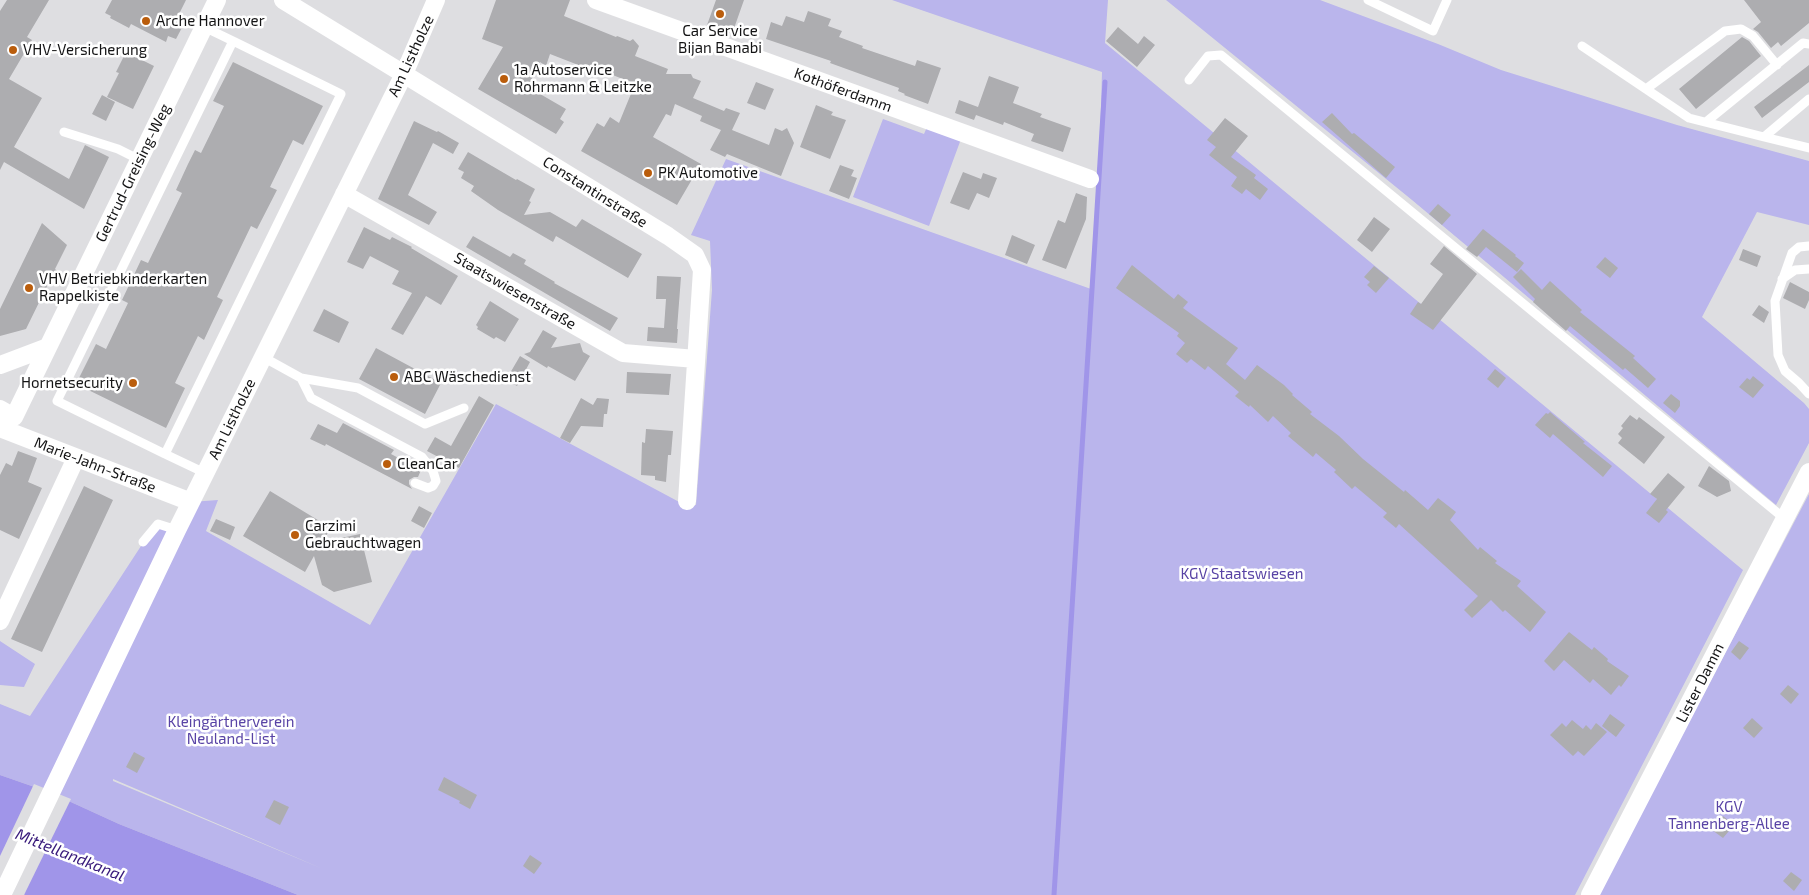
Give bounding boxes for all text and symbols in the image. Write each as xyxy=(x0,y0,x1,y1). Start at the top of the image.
marker: Car Service Bijan Banabi xyxy=(714,8,726,20)
place label: Arche Hannover xyxy=(156,12,265,30)
street label: Am Listholze xyxy=(384,12,438,100)
marker: Arche Hannover xyxy=(140,15,152,27)
place label: Car Service Bijan Banabi xyxy=(678,22,762,57)
place label: VHV-Versicherung xyxy=(23,41,147,59)
marker: VHV-Versicherung xyxy=(7,44,19,56)
place label: 1a Autoservice Rohrmann & Leitzke xyxy=(514,61,652,96)
street label: Kothöferdamm xyxy=(792,64,894,116)
marker: 1a Autoservice Rohrmann & Leitzke xyxy=(498,73,510,85)
street label: Gertrud-Greising-Weg xyxy=(92,101,174,245)
street label: Constantinstraße xyxy=(539,153,651,231)
place label: PK Automotive xyxy=(658,164,758,182)
marker: PK Automotive xyxy=(642,167,654,179)
street label: Staatswiesenstraße xyxy=(451,249,579,333)
place label: VHV Betriebkinderkarten Rappelkiste xyxy=(39,270,207,305)
marker: VHV Betriebkinderkarten Rappelkiste xyxy=(23,282,35,294)
place label: ABC Wäschedienst xyxy=(404,368,531,386)
marker: ABC Wäschedienst xyxy=(388,371,400,383)
place label: Hornetsecurity xyxy=(21,374,123,392)
street label: Am Listholze xyxy=(205,376,259,462)
marker: Hornetsecurity xyxy=(127,377,139,389)
street label: Marie-Jahn-Straße xyxy=(32,433,158,497)
place label: CleanCar xyxy=(397,455,458,473)
marker: CleanCar xyxy=(381,458,393,470)
place label: Carzimi Gebrauchtwagen xyxy=(305,517,421,552)
marker: Carzimi Gebrauchtwagen xyxy=(289,529,301,541)
park label: KGV Staatswiesen xyxy=(1181,565,1303,583)
street label: Lister Damm xyxy=(1672,640,1728,726)
park label: Kleingärtnerverein Neuland-List xyxy=(167,713,295,748)
park label: KGV Tannenberg-Allee xyxy=(1668,798,1790,833)
water label: Mittellandkanal xyxy=(13,824,127,886)

